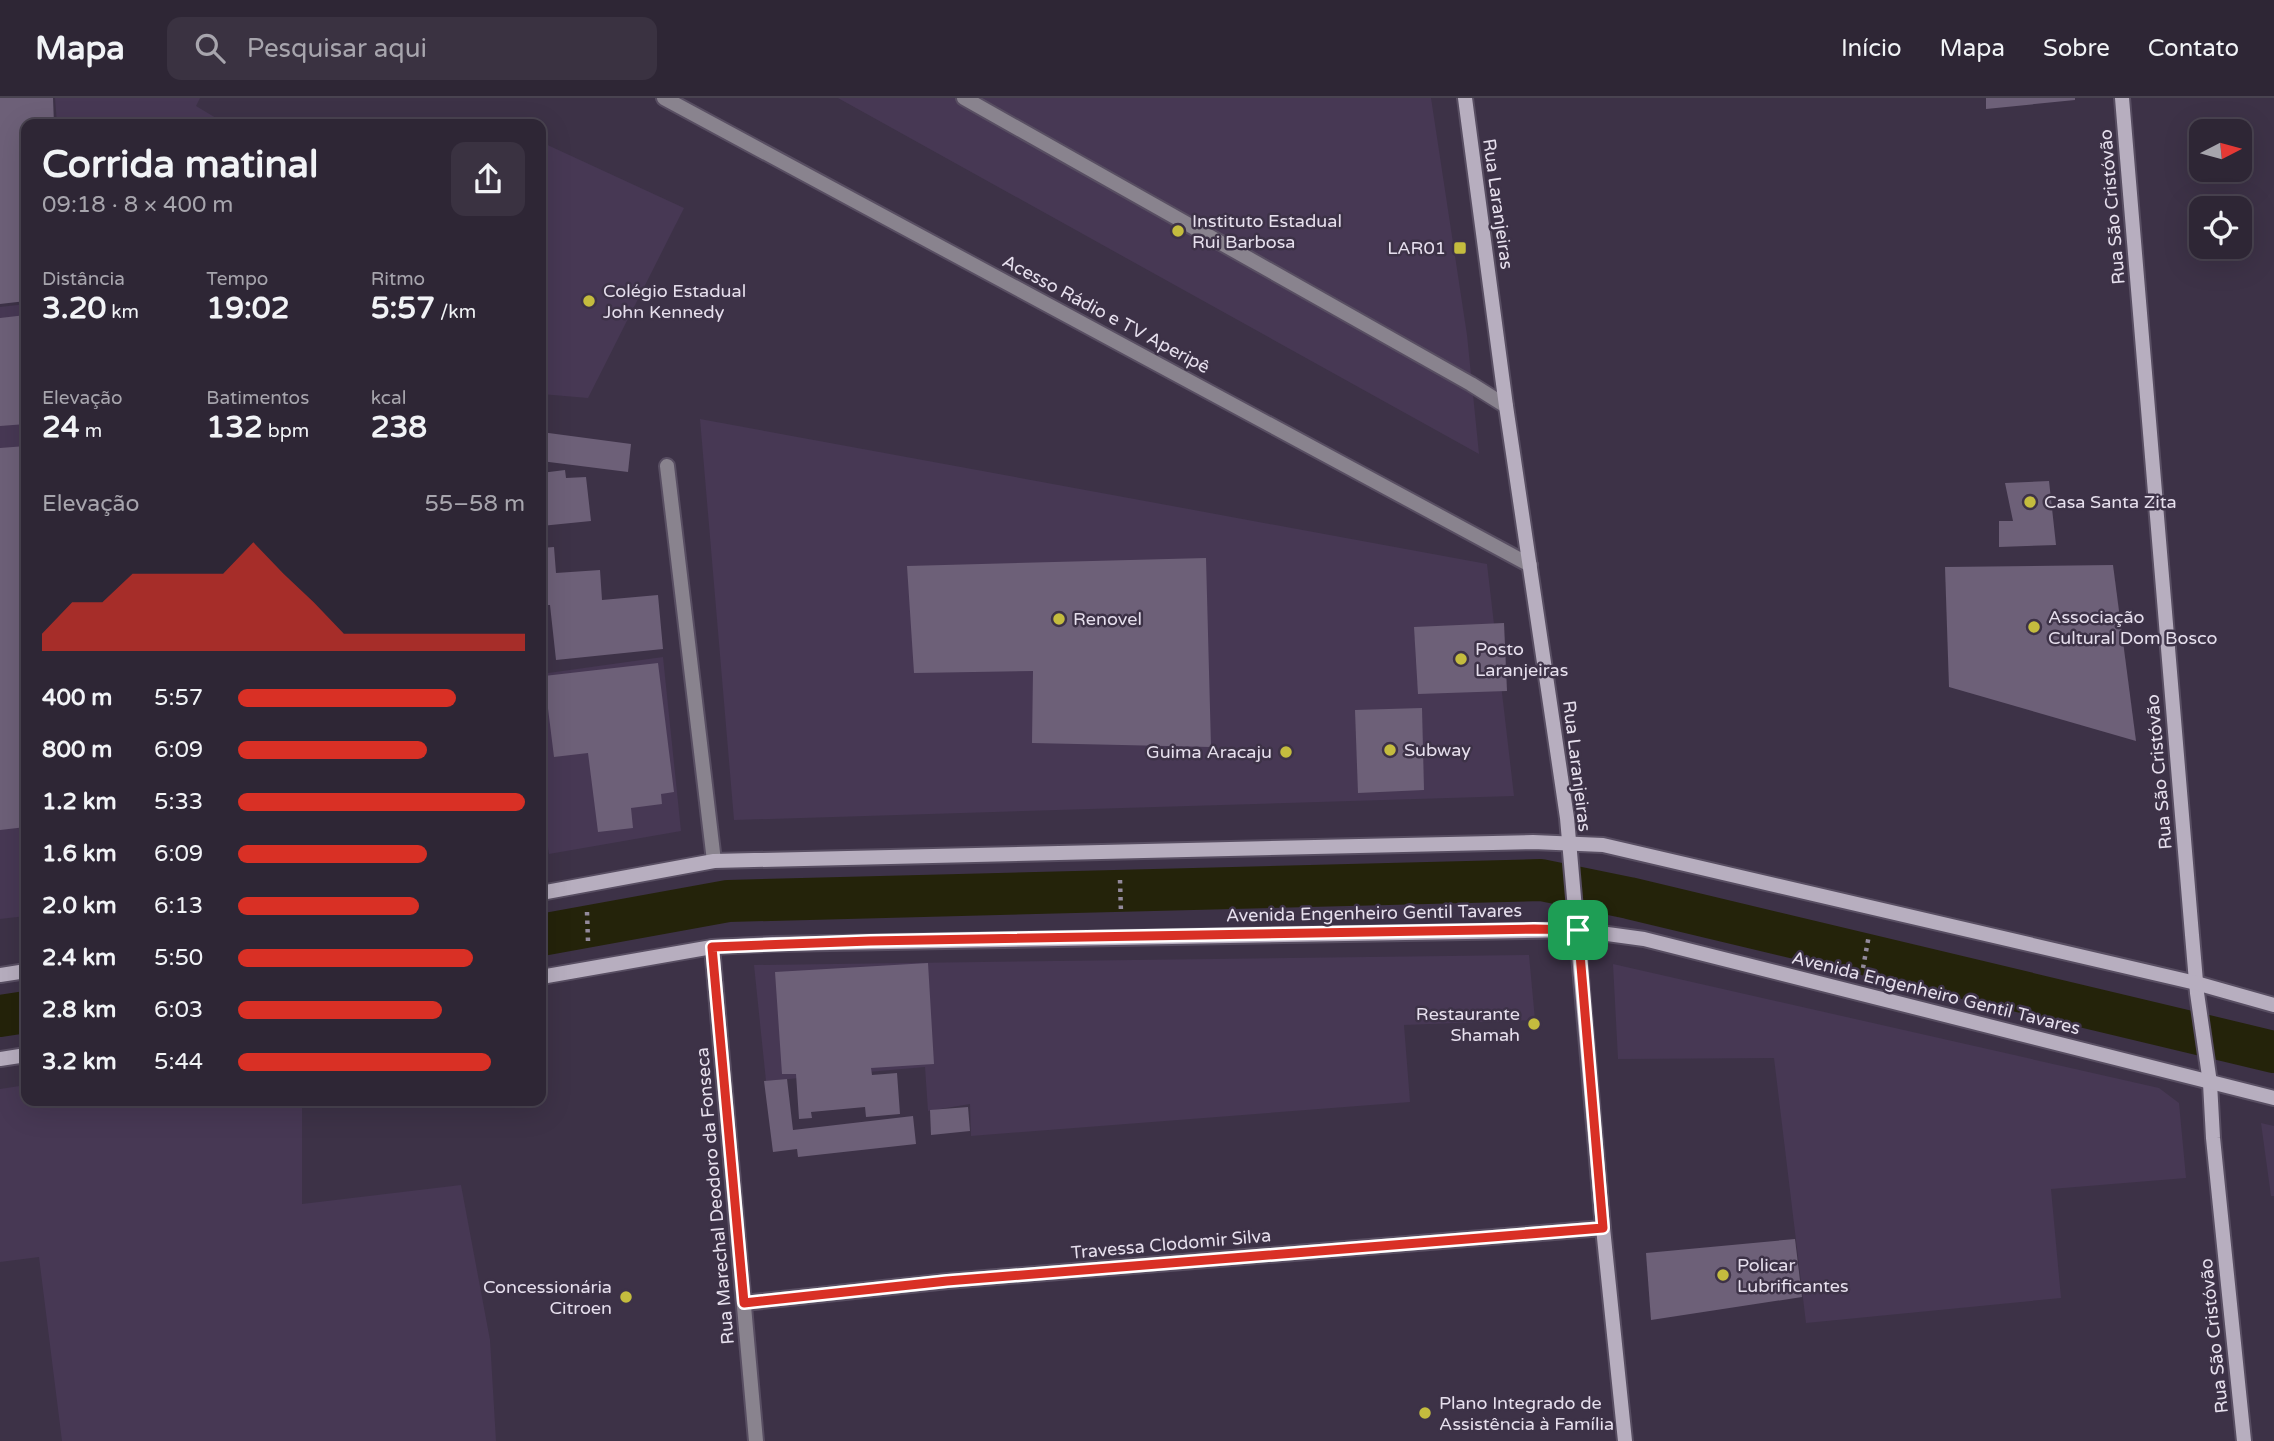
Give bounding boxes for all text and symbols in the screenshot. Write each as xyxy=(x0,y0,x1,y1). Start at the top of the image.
search box xyxy=(167,17,657,80)
text: Mapa xyxy=(35,29,125,68)
icon: search xyxy=(191,29,229,67)
text: Pesquisar aqui xyxy=(247,33,427,64)
text: Início xyxy=(1841,34,1902,63)
text: Mapa xyxy=(1940,34,2005,63)
text: Sobre xyxy=(2043,34,2110,63)
text: Contato xyxy=(2148,34,2239,63)
north arrow xyxy=(2189,119,2252,182)
map controls xyxy=(2189,119,2252,259)
street label: Rua São Cristóvão xyxy=(2094,128,2130,286)
street label: Rua Laranjeiras xyxy=(1478,137,1518,271)
text: Corrida matinal xyxy=(42,142,318,188)
button: share xyxy=(451,142,525,216)
text: 09:18 · 8 × 400 m xyxy=(42,191,233,219)
button: locate xyxy=(2189,196,2252,259)
place label: Instituto Estadual Rui Barbosa xyxy=(1192,210,1342,253)
marker: Instituto Estadual Rui Barbosa xyxy=(1170,223,1186,239)
place label: LAR01 xyxy=(1387,237,1446,259)
marker: LAR01 xyxy=(1452,240,1468,256)
street label: Acesso Rádio e TV Aperipê xyxy=(999,250,1213,378)
text: Distância xyxy=(42,268,125,290)
text: Tempo xyxy=(206,268,268,290)
text: Ritmo xyxy=(371,268,425,290)
place label: Colégio Estadual John Kennedy xyxy=(603,280,746,323)
text: 3.20 xyxy=(42,290,106,327)
text: 19:02 xyxy=(206,290,290,327)
text: 5:57 xyxy=(371,290,435,327)
marker: Colégio Estadual John Kennedy xyxy=(581,293,597,309)
text: km xyxy=(106,301,139,323)
text: /km xyxy=(435,301,476,323)
text: Elevação xyxy=(42,387,123,409)
text: Batimentos xyxy=(206,387,309,409)
text: kcal xyxy=(371,387,406,409)
text: 24 xyxy=(42,409,80,446)
text: 132 xyxy=(206,409,263,446)
text: 238 xyxy=(371,409,427,446)
text: m xyxy=(80,420,102,442)
text: bpm xyxy=(263,420,309,442)
text: Elevação xyxy=(42,490,139,518)
text: 55–58 m xyxy=(424,490,525,518)
place label: Casa Santa Zita xyxy=(2044,491,2177,513)
marker: Casa Santa Zita xyxy=(2022,494,2038,510)
place label: Associação Cultural Dom Bosco xyxy=(2048,606,2218,649)
place label: Renovel xyxy=(1073,608,1142,630)
marker: Renovel xyxy=(1051,611,1067,627)
marker: Associação Cultural Dom Bosco xyxy=(2026,619,2042,635)
place label: Posto Laranjeiras xyxy=(1475,638,1568,681)
marker: Posto Laranjeiras xyxy=(1453,651,1469,667)
text: 400 m xyxy=(42,684,112,712)
text: 5:57 xyxy=(154,684,203,712)
street label: Rua São Cristóvão xyxy=(2141,693,2177,851)
street label: Rua Laranjeiras xyxy=(1558,699,1596,833)
text: 800 m xyxy=(42,736,112,764)
text: 6:09 xyxy=(154,736,203,764)
place label: Subway xyxy=(1404,739,1471,761)
place label: Guima Aracaju xyxy=(1146,741,1272,763)
marker: Subway xyxy=(1382,742,1398,758)
marker: Guima Aracaju xyxy=(1278,744,1294,760)
text: 1.2 km xyxy=(42,788,117,816)
text: 5:33 xyxy=(154,788,203,816)
text: 1.6 km xyxy=(42,840,117,868)
text: 6:09 xyxy=(154,840,203,868)
text: 2.0 km xyxy=(42,892,117,920)
text: 6:13 xyxy=(154,892,203,920)
street label: Avenida Engenheiro Gentil Tavares xyxy=(1226,899,1522,927)
pin xyxy=(1548,900,1608,960)
icon: arrive xyxy=(1559,911,1597,949)
text: 2.4 km xyxy=(42,944,116,972)
text: 5:50 xyxy=(154,944,203,972)
street label: Avenida Engenheiro Gentil Tavares xyxy=(1790,946,2082,1040)
text: 2.8 km xyxy=(42,996,116,1024)
text: 6:03 xyxy=(154,996,203,1024)
place label: Restaurante Shamah xyxy=(1416,1003,1520,1046)
marker: Restaurante Shamah xyxy=(1526,1016,1542,1032)
street label: Rua Marechal Deodoro da Fonseca xyxy=(691,1046,739,1346)
text: 3.2 km xyxy=(42,1048,117,1076)
text: 5:44 xyxy=(154,1048,203,1076)
street label: Travessa Clodomir Silva xyxy=(1070,1224,1272,1264)
place label: Policar Lubrificantes xyxy=(1737,1254,1849,1297)
street label: Rua São Cristóvão xyxy=(2195,1257,2233,1415)
marker: Policar Lubrificantes xyxy=(1715,1267,1731,1283)
place label: Concessionária Citroen xyxy=(483,1276,612,1319)
marker: Concessionária Citroen xyxy=(618,1289,634,1305)
place label: Plano Integrado de Assistência à Família xyxy=(1439,1392,1614,1435)
marker: Plano Integrado de Assistência à Família xyxy=(1417,1405,1433,1421)

